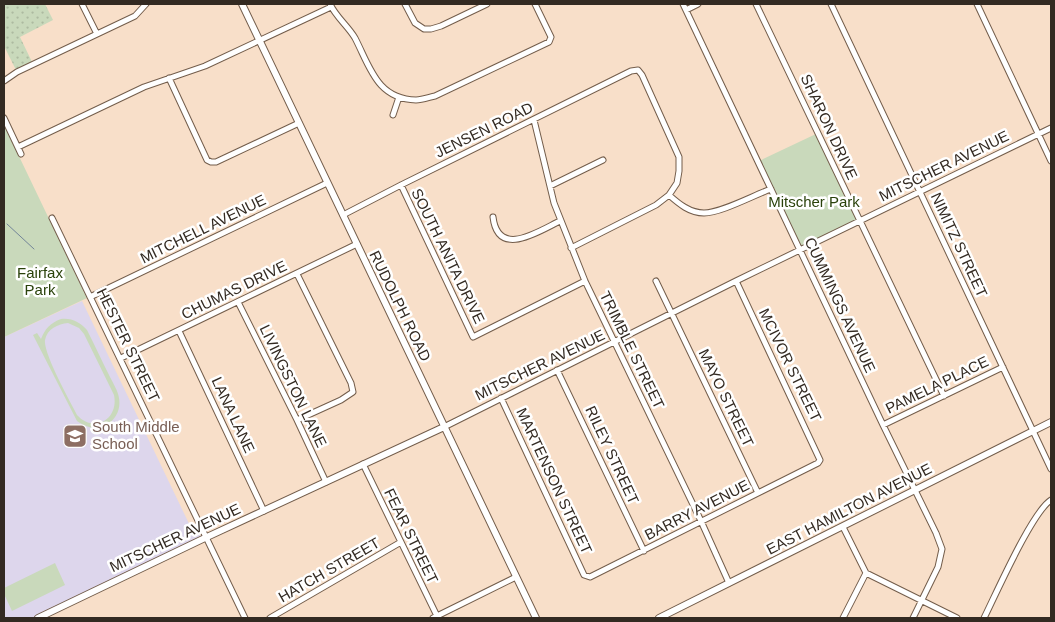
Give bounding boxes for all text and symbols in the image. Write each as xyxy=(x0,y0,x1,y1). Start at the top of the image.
street label: SHARON DRIVE xyxy=(798,71,861,182)
street label: JENSEN ROAD xyxy=(432,98,536,161)
street label: MITSCHER AVENUE xyxy=(876,127,1011,204)
street label: SOUTH ANITA DRIVE xyxy=(408,186,489,326)
street label: NIMITZ STREET xyxy=(928,190,991,300)
street label: MITCHELL AVENUE xyxy=(137,191,268,266)
park label: Mitscher Park xyxy=(768,193,860,210)
street label: CUMMINGS AVENUE xyxy=(802,234,879,375)
street label: RUDOLPH ROAD xyxy=(366,248,435,364)
street label: CHUMAS DRIVE xyxy=(178,257,289,322)
park label: Fairfax Park xyxy=(17,264,63,298)
street label: HESTER STREET xyxy=(94,285,163,404)
street label: TRIMBLE STREET xyxy=(597,288,668,411)
street label: MCIVOR STREET xyxy=(756,306,825,424)
street label: LIVINGSTON LANE xyxy=(256,322,330,450)
street label: MITSCHER AVENUE xyxy=(472,326,607,403)
street label: MAYO STREET xyxy=(695,346,757,449)
street label: PAMELA PLACE xyxy=(883,352,991,417)
street label: LANA LANE xyxy=(208,374,258,455)
street label: RILEY STREET xyxy=(582,403,643,507)
street label: MARTENSON STREET xyxy=(513,405,596,556)
place label: South Middle School xyxy=(92,418,180,452)
school or university icon: South Middle School xyxy=(62,423,88,449)
street label: EAST HAMILTON AVENUE xyxy=(763,459,934,558)
street label: BARRY AVENUE xyxy=(642,476,752,543)
street label: FEAR STREET xyxy=(381,486,442,586)
street label: MITSCHER AVENUE xyxy=(107,500,243,575)
street label: HATCH STREET xyxy=(275,534,382,605)

